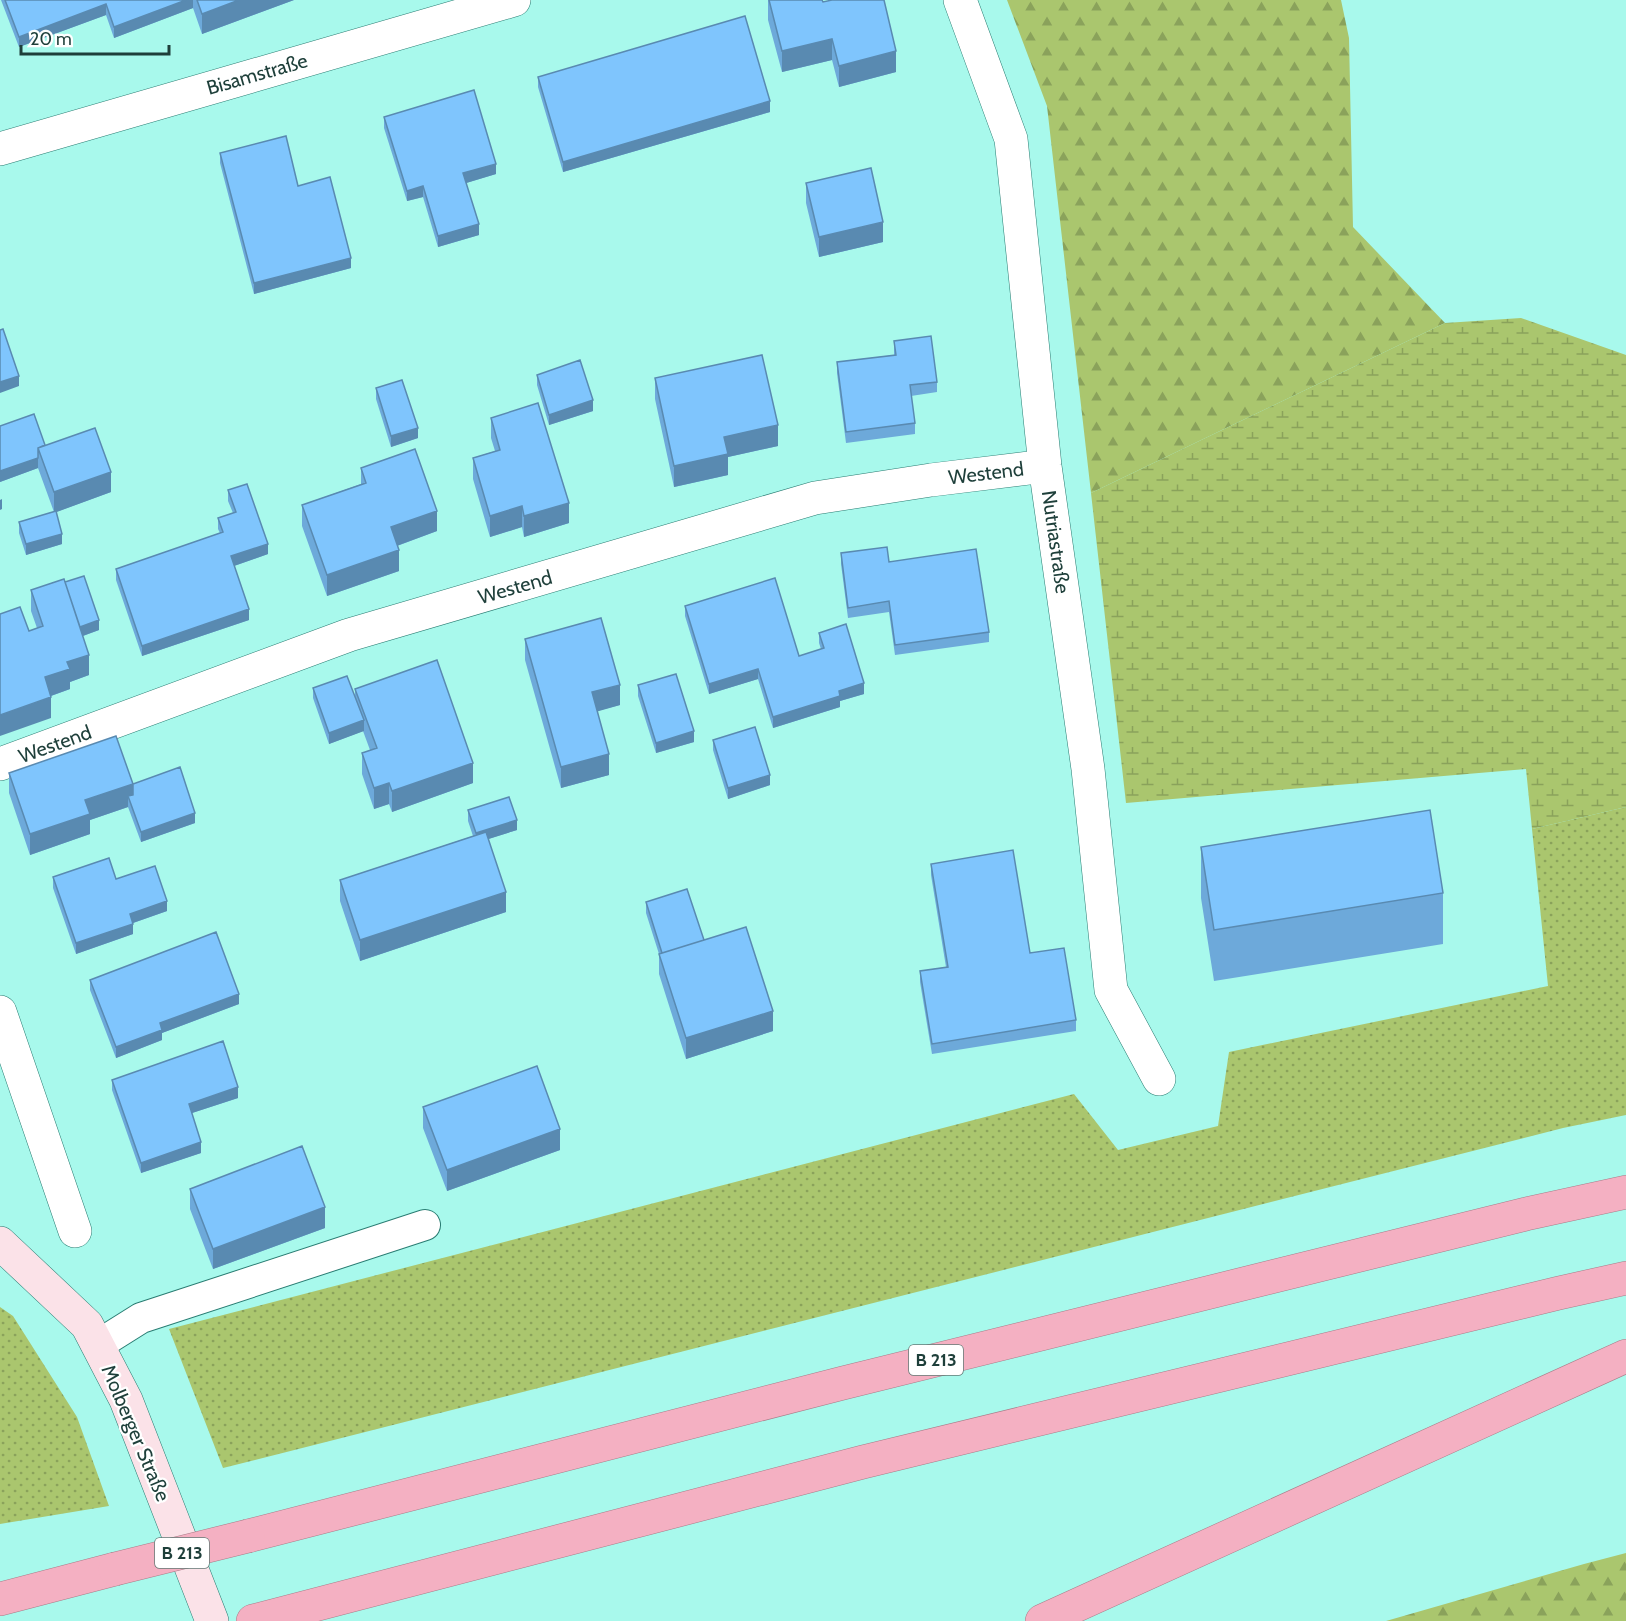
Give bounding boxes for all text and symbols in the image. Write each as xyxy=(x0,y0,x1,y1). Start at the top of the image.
scale bar xyxy=(21,18,170,56)
text: 20 m xyxy=(30,28,72,50)
street label: Bisamstraße xyxy=(204,48,310,100)
street label: Westend xyxy=(947,456,1025,490)
street label: Nutriastraße xyxy=(1037,489,1075,595)
street label: Westend xyxy=(475,565,555,609)
street label: Westend xyxy=(15,720,95,768)
road number: B 213 xyxy=(909,1345,963,1375)
street label: Molberger Straße xyxy=(96,1361,176,1505)
road number: B 213 xyxy=(155,1538,209,1568)

